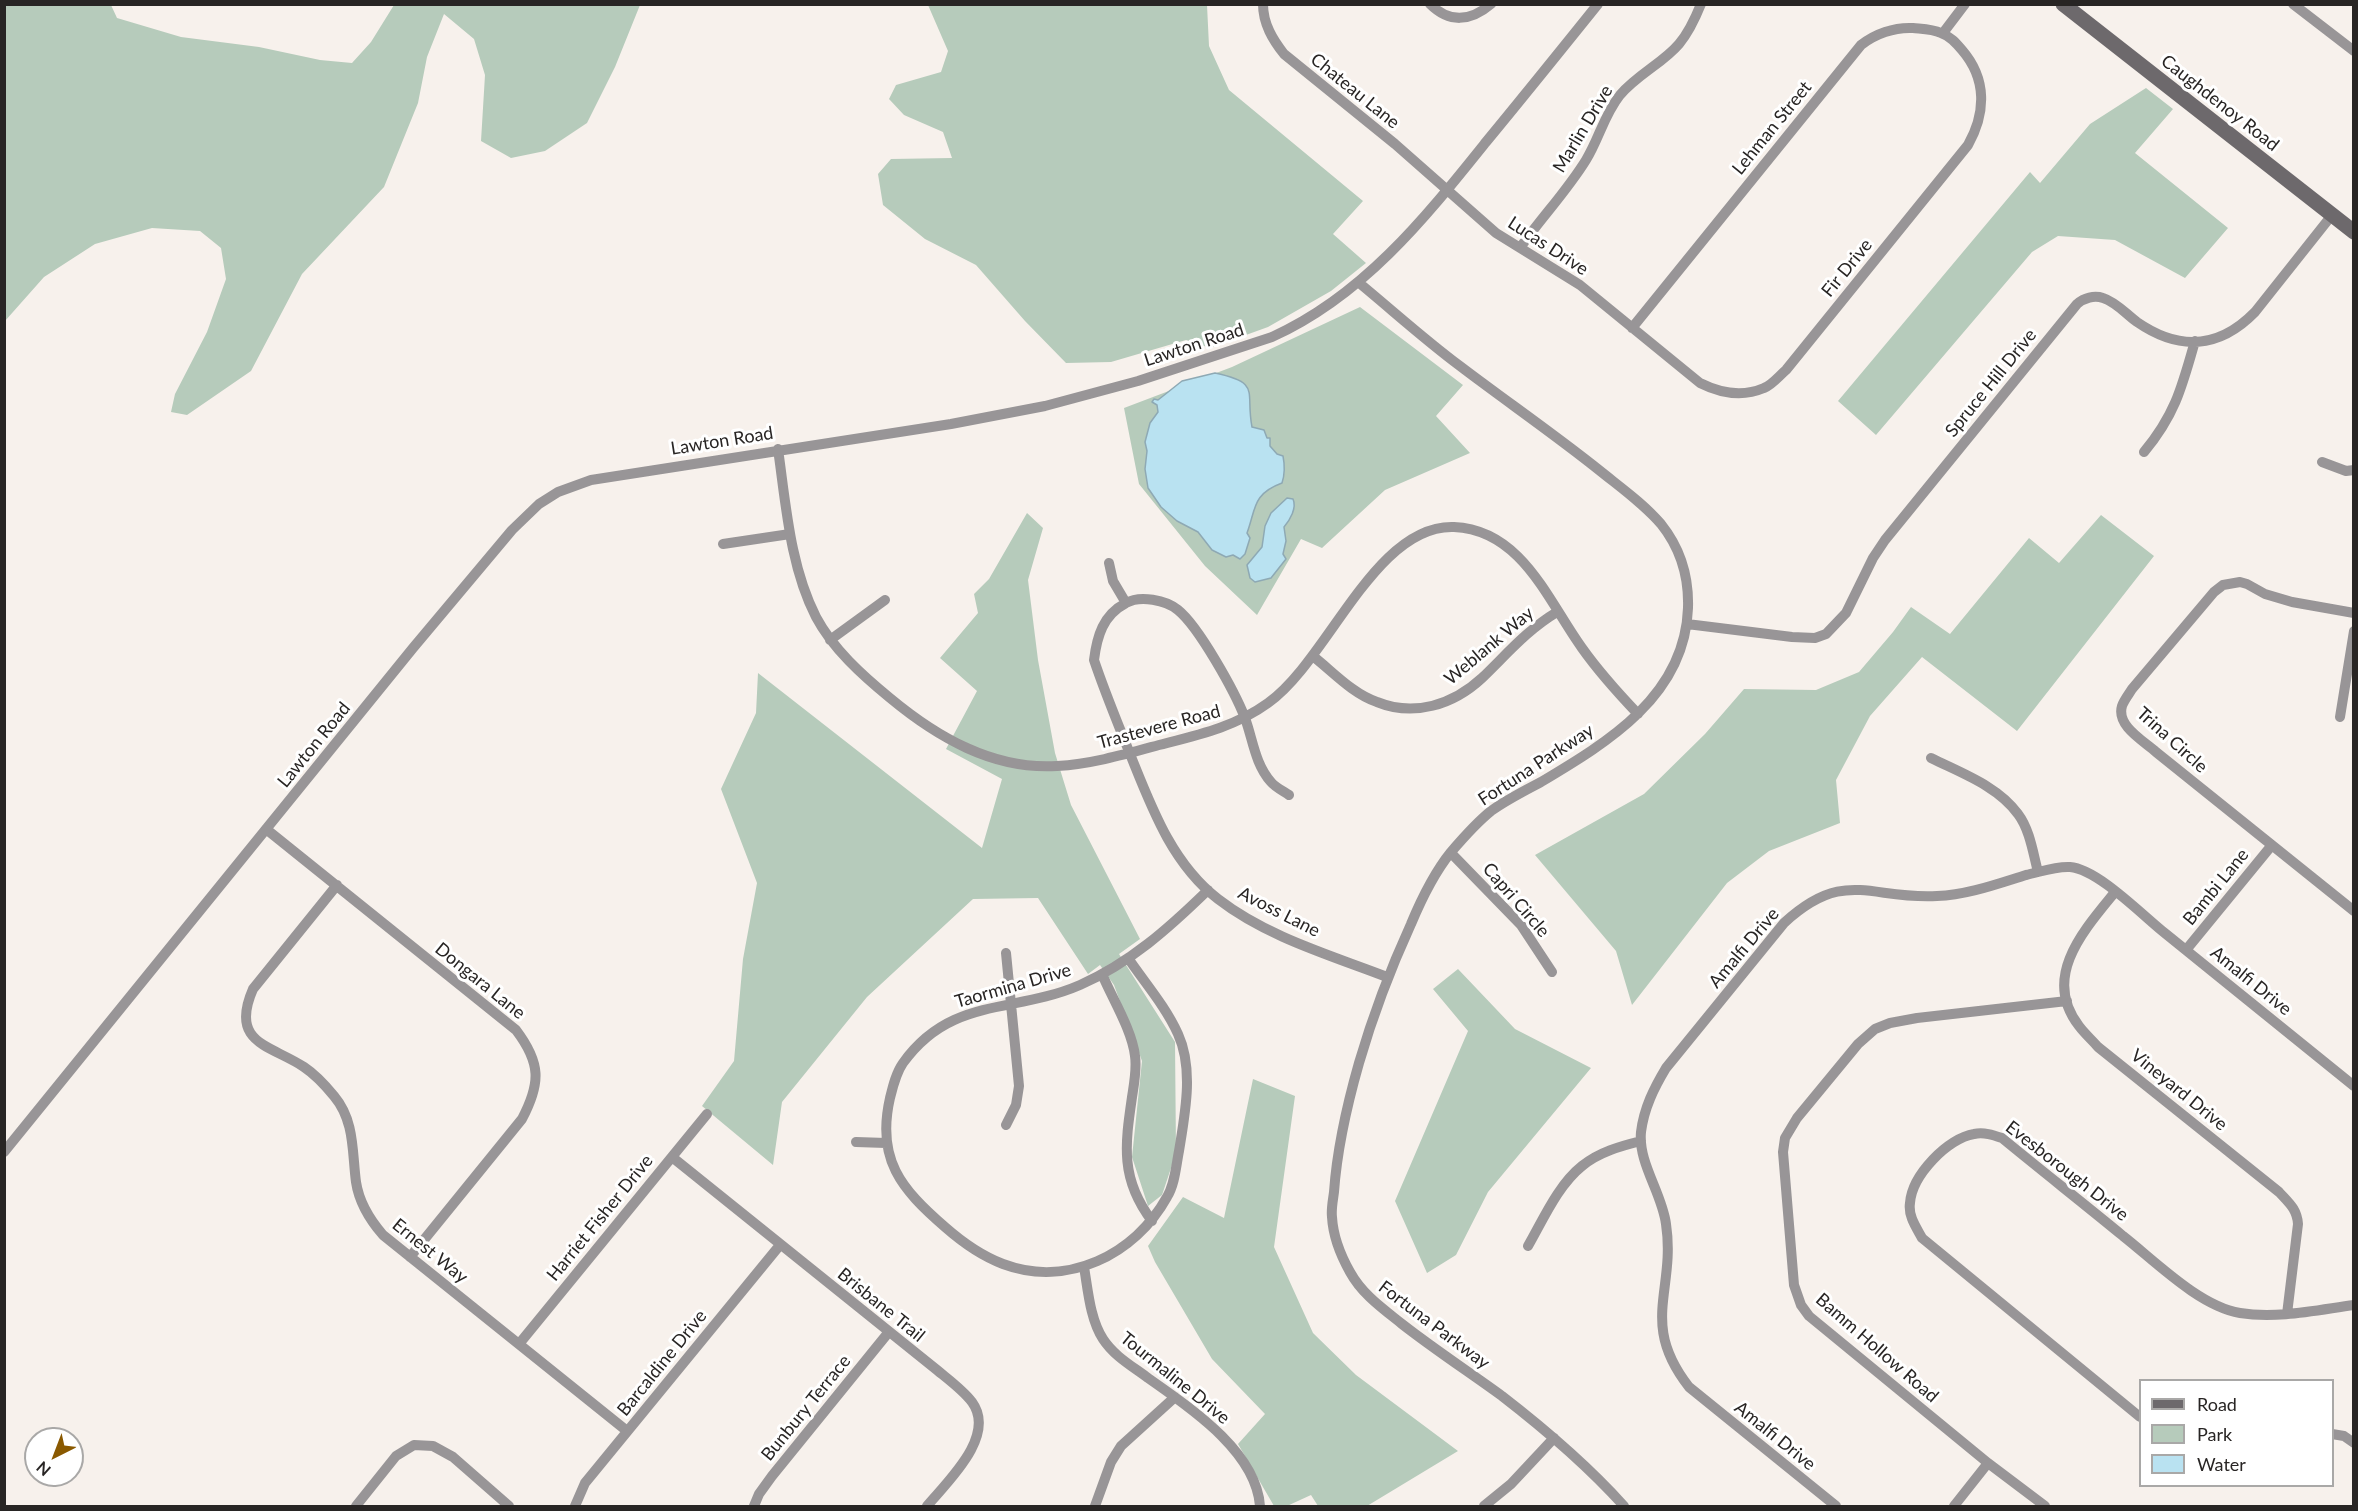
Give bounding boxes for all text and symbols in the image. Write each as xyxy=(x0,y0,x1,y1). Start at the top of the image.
street label: Chateau Lane xyxy=(1306,49,1404,133)
street label: Caughdenoy Road xyxy=(2157,50,2283,156)
street label: Lehman Street xyxy=(1728,77,1816,179)
street label: Marlin Drive xyxy=(1548,81,1618,177)
street label: Lucas Drive xyxy=(1504,212,1592,280)
street label: Fir Drive xyxy=(1817,235,1877,301)
street label: Lawton Road xyxy=(1141,319,1247,371)
street label: Spruce Hill Drive xyxy=(1941,325,2041,441)
street label: Lawton Road xyxy=(669,422,775,460)
street label: Weblank Way xyxy=(1440,602,1538,690)
street label: Lawton Road xyxy=(273,698,355,792)
street label: Trastevere Road xyxy=(1095,700,1223,754)
street label: Trina Circle xyxy=(2132,703,2212,777)
street label: Fortuna Parkway xyxy=(1474,720,1598,810)
street label: Bambi Lane xyxy=(2179,844,2253,930)
street label: Capri Circle xyxy=(1478,858,1554,942)
street label: Avoss Lane xyxy=(1235,882,1323,942)
street label: Amalfi Drive xyxy=(1704,904,1784,992)
street label: Dongara Lane xyxy=(431,938,529,1024)
street label: Amalfi Drive xyxy=(2206,942,2296,1020)
street label: Taormina Drive xyxy=(952,959,1074,1013)
street label: Vineyard Drive xyxy=(2126,1045,2232,1135)
street label: Evesborough Drive xyxy=(2001,1116,2133,1226)
street label: Harriet Fisher Drive xyxy=(542,1150,658,1286)
street label: Ernest Way xyxy=(388,1214,472,1288)
street label: Brisbane Trail xyxy=(833,1263,929,1347)
street label: Fortuna Parkway xyxy=(1374,1276,1494,1374)
street label: Bamm Hollow Road xyxy=(1811,1289,1943,1407)
street label: Barcaldine Drive xyxy=(613,1306,711,1420)
street label: Tourmaline Drive xyxy=(1116,1327,1234,1429)
street label: Bunbury Terrace xyxy=(757,1351,855,1465)
legend xyxy=(2139,1379,2334,1487)
text: Road xyxy=(2197,1393,2237,1415)
street label: Amalfi Drive xyxy=(1730,1397,1820,1475)
text: Park xyxy=(2197,1423,2232,1445)
north arrow xyxy=(24,1427,84,1487)
text: Water xyxy=(2197,1453,2246,1475)
text: N xyxy=(32,1458,54,1480)

